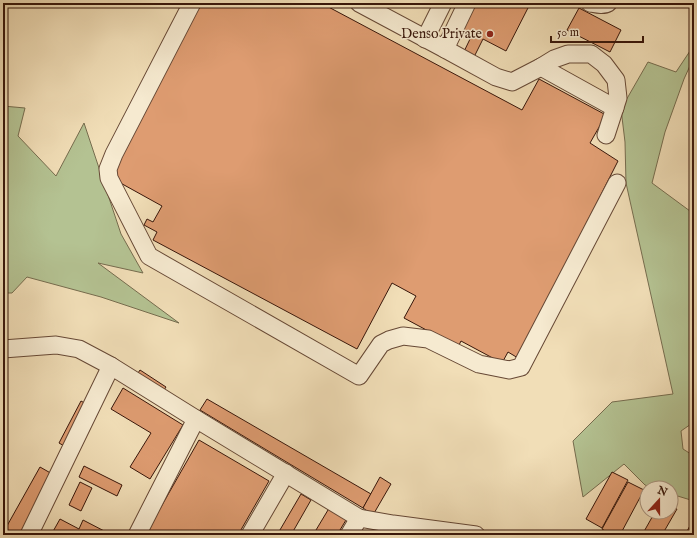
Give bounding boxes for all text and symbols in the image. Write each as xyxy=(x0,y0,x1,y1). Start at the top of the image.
scale bar xyxy=(551,18,643,44)
place label: Denso Private xyxy=(401,25,483,43)
text: 50 m xyxy=(557,25,579,40)
marker: Denso Private xyxy=(485,29,495,39)
north arrow xyxy=(639,480,679,520)
text: N xyxy=(654,483,670,500)

